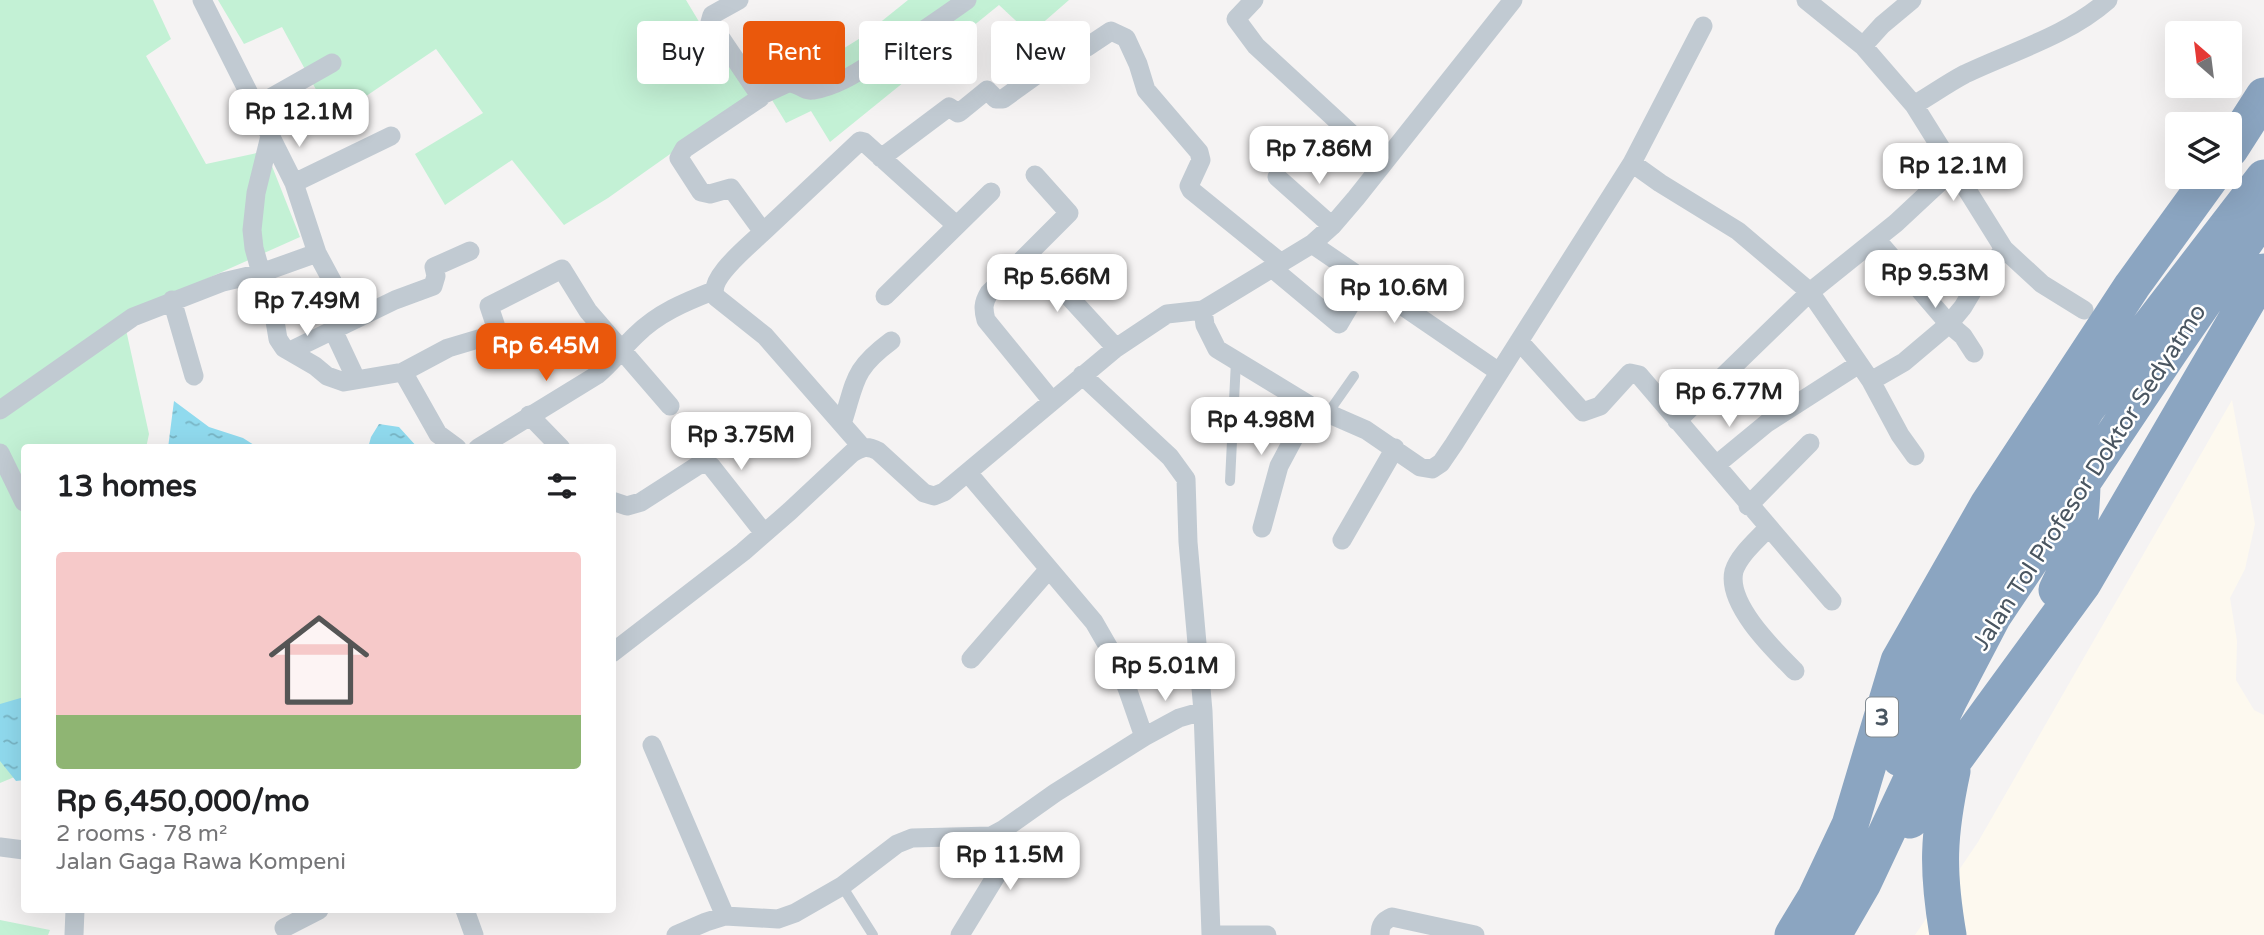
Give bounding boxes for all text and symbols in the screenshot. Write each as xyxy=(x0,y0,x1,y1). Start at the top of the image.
chip: Buy xyxy=(637,21,729,84)
chip: Rent xyxy=(743,21,845,84)
chip: Filters xyxy=(859,21,977,84)
chip: New xyxy=(991,21,1090,84)
north arrow xyxy=(2165,21,2242,98)
map controls xyxy=(2165,21,2242,189)
pin: Rp 12.1M xyxy=(227,90,371,149)
text: Rp 12.1M xyxy=(245,98,353,126)
button: layers xyxy=(2165,112,2242,189)
pin: Rp 7.86M xyxy=(1247,127,1391,186)
text: Rp 7.86M xyxy=(1265,135,1373,163)
pin: Rp 12.1M xyxy=(1881,144,2025,203)
text: Rp 12.1M xyxy=(1899,152,2007,180)
pin: Rp 9.53M xyxy=(1863,250,2007,310)
pin: Rp 5.66M xyxy=(985,254,1129,314)
text: Rp 9.53M xyxy=(1881,259,1989,287)
text: Rp 5.66M xyxy=(1003,263,1111,291)
pin: Rp 10.6M xyxy=(1322,266,1466,325)
text: Rp 10.6M xyxy=(1340,274,1448,302)
pin: Rp 7.49M xyxy=(235,278,379,338)
text: Rp 7.49M xyxy=(254,287,360,315)
street label: Jalan Tol Profesor Doktor Sedyatmo xyxy=(1966,299,2212,656)
pin: Rp 6.45M xyxy=(474,324,618,383)
text: Rp 6.45M xyxy=(492,332,600,360)
pin: Rp 6.77M xyxy=(1657,370,1801,429)
text: Rp 6.77M xyxy=(1675,378,1783,406)
pin: Rp 4.98M xyxy=(1189,398,1333,457)
text: Rp 4.98M xyxy=(1207,406,1315,434)
pin: Rp 3.75M xyxy=(669,412,813,472)
text: Rp 3.75M xyxy=(687,421,795,449)
icon: filters xyxy=(543,467,581,505)
text: 13 homes xyxy=(56,468,197,505)
icon: home xyxy=(256,597,382,723)
pin: Rp 5.01M xyxy=(1093,644,1237,703)
text: Rp 5.01M xyxy=(1111,652,1219,680)
road number: 3 xyxy=(1866,698,1898,736)
text: Rp 6,450,000/mo xyxy=(56,783,310,820)
text: 2 rooms · 78 m² xyxy=(56,820,227,848)
pin: Rp 11.5M xyxy=(938,832,1082,892)
text: Rp 11.5M xyxy=(956,841,1064,869)
text: Jalan Gaga Rawa Kompeni xyxy=(56,848,346,876)

